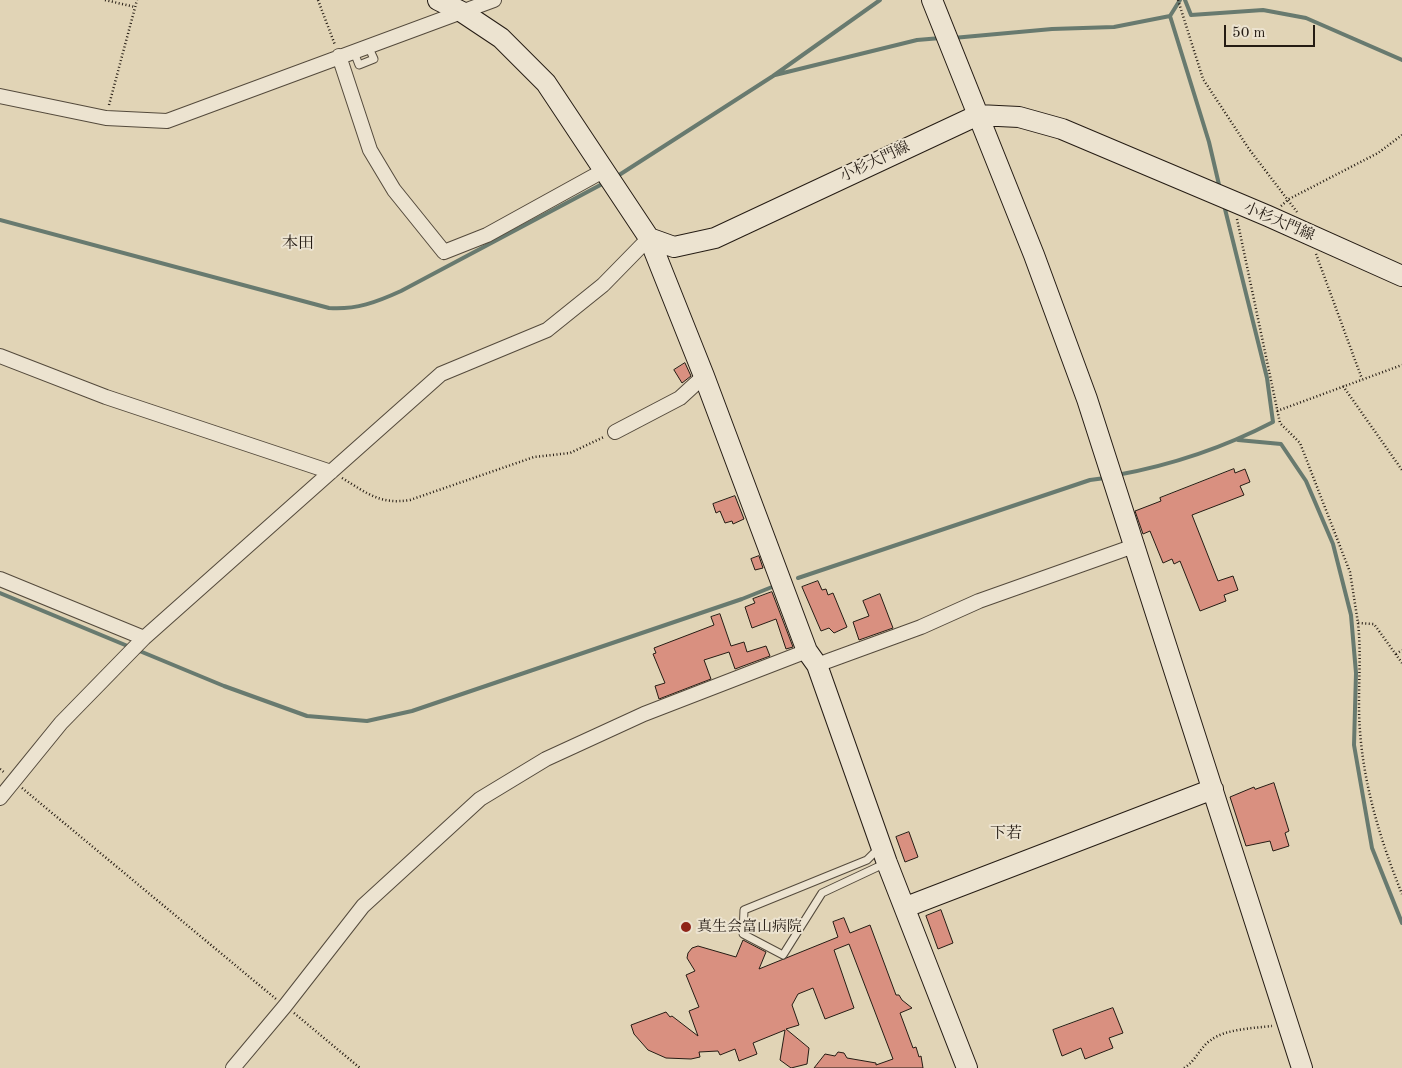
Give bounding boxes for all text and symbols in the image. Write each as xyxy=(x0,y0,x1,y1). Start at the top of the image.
scale bar xyxy=(1227,15,1318,47)
text: 50 m xyxy=(1232,26,1266,41)
street label: 小杉大門線 xyxy=(837,138,913,186)
street label: 小杉大門線 xyxy=(1241,199,1317,245)
district label: 本田 xyxy=(282,234,314,254)
district label: 下若 xyxy=(990,824,1022,844)
place label: 真生会富山病院 xyxy=(697,918,802,936)
marker: 真生会富山病院 xyxy=(679,920,693,934)

